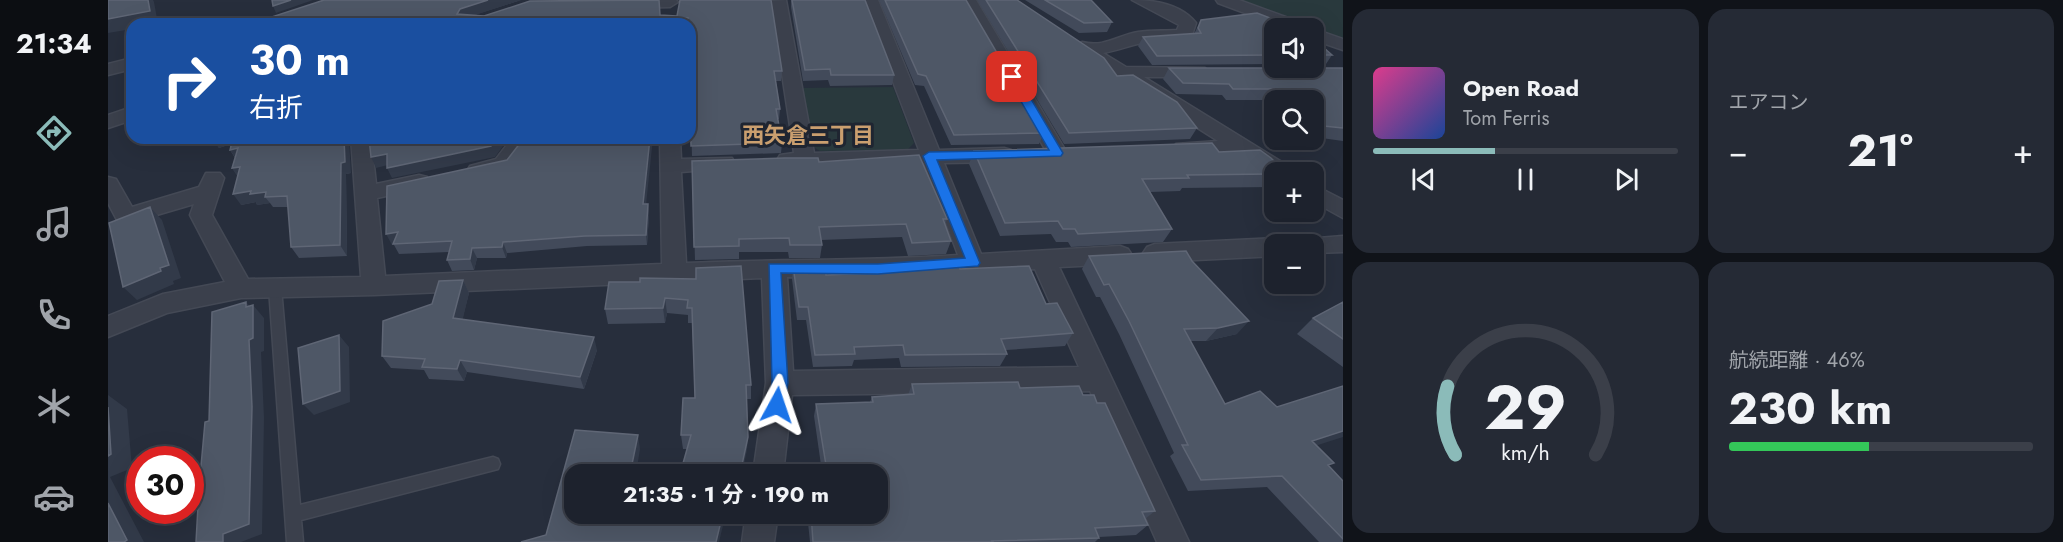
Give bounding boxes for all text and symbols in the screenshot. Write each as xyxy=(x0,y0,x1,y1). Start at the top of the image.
map controls xyxy=(1264,18,1324,294)
button: sound xyxy=(1264,18,1324,78)
text: 21:34 xyxy=(16,24,92,63)
text: 30 m xyxy=(249,30,350,91)
icon: right xyxy=(150,42,228,120)
pin xyxy=(986,51,1037,102)
icon: arrive xyxy=(995,60,1028,93)
text: Open Road xyxy=(1463,72,1579,104)
text: 右折 xyxy=(249,88,303,127)
text: エアコン xyxy=(1729,88,1809,117)
button: search xyxy=(1264,90,1324,150)
text: Tom Ferris xyxy=(1463,104,1550,133)
icon: directions xyxy=(33,112,75,154)
text: 21° xyxy=(1847,118,1913,183)
district label: 西矢倉三丁目 xyxy=(742,119,874,151)
text: − xyxy=(1729,128,1748,175)
text: + xyxy=(2013,128,2033,175)
button: + xyxy=(1264,162,1324,222)
icon: previous xyxy=(1407,163,1440,196)
icon: pause xyxy=(1509,163,1542,196)
icon: next xyxy=(1610,163,1643,196)
icon: music xyxy=(33,203,75,245)
button: − xyxy=(1264,234,1324,294)
icon: phone xyxy=(33,294,75,336)
text: 航続距離 · 46% xyxy=(1729,346,1865,375)
text: 29 xyxy=(1484,362,1567,452)
position arrow xyxy=(745,373,809,437)
text: 230 km xyxy=(1729,376,1892,441)
icon: climate xyxy=(33,385,75,427)
text: km/h xyxy=(1501,437,1549,468)
speed limit sign: 30 xyxy=(126,446,204,524)
icon: car xyxy=(33,476,75,518)
text: 21:35 · 1 分 · 190 m xyxy=(623,478,829,510)

